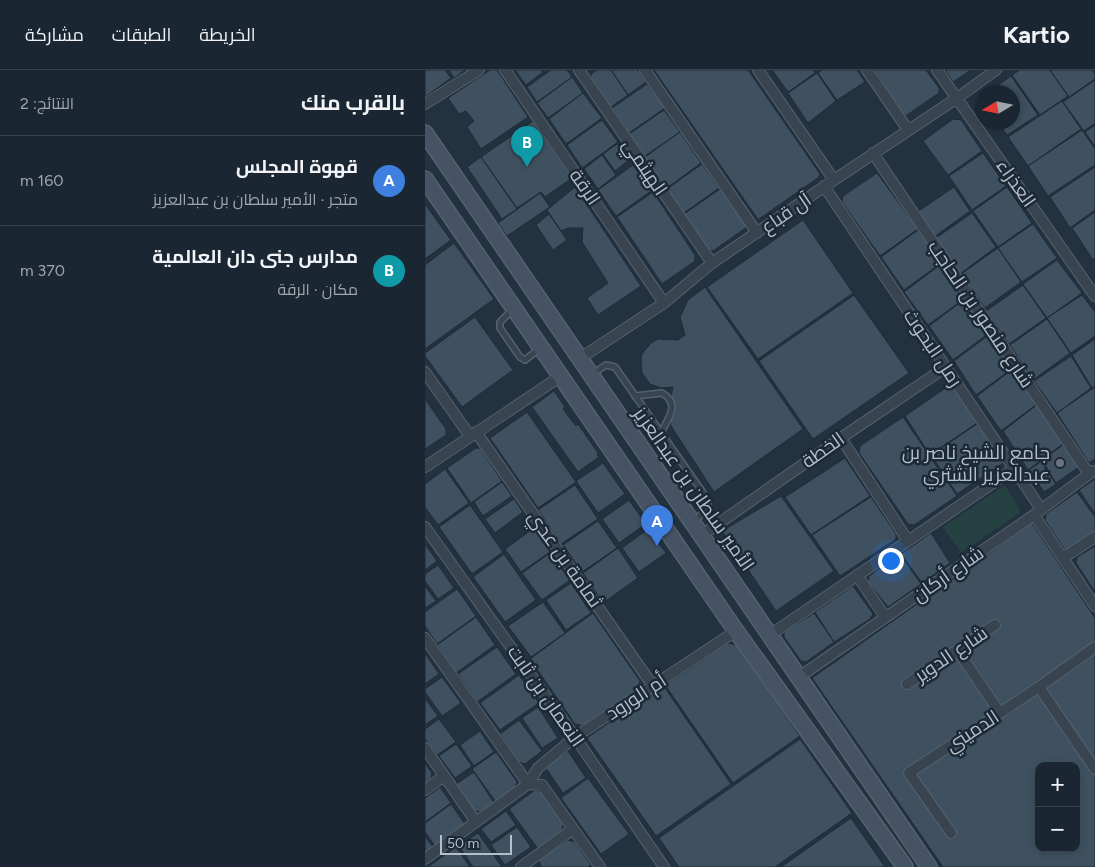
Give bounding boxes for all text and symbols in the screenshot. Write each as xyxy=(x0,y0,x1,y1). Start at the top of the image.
text: Kartio xyxy=(1003,20,1070,49)
text: مشاركة xyxy=(25,24,84,46)
text: الطبقات xyxy=(112,24,171,46)
text: الخريطة xyxy=(199,24,256,46)
north arrow xyxy=(975,85,1020,130)
text: بالقرب منك xyxy=(301,90,405,115)
text: النتائج: 2 xyxy=(20,94,74,113)
pin: B xyxy=(511,126,543,167)
street label: الهيثمي xyxy=(615,134,672,202)
text: قهوة المجلس xyxy=(236,155,358,178)
street label: العذراء xyxy=(991,155,1041,211)
street label: الرقة xyxy=(565,165,605,209)
text: 160 m xyxy=(20,171,64,190)
text: A xyxy=(383,171,395,190)
street label: آل قباع xyxy=(756,188,817,240)
text: متجر · الأمير سلطان بن عبدالعزيز xyxy=(153,190,358,209)
street label: شارع منصور بن الحاجب xyxy=(922,236,1039,393)
text: مدارس جنى دان العالمية xyxy=(152,245,358,268)
text: 370 m xyxy=(20,261,65,280)
text: B xyxy=(384,261,394,280)
text: مكان · الرقة xyxy=(277,280,358,299)
street label: رمل البحوث xyxy=(899,305,967,391)
street label: الأمير سلطان بن عبدالعزيز xyxy=(628,402,759,575)
street label: الخطة xyxy=(797,427,849,473)
place label: جامع الشيخ ناصر بن عبدالعزيز الشثري xyxy=(902,441,1050,489)
marker: جامع الشيخ ناصر بن عبدالعزيز الشثري xyxy=(1054,457,1066,469)
pin: A xyxy=(641,505,673,546)
street label: ثمامة بن عدي xyxy=(521,506,607,614)
street label: شارع أركان xyxy=(908,541,989,609)
your location xyxy=(878,548,904,574)
street label: شارع الدوير xyxy=(909,621,993,689)
street label: النعمان بن ثابت xyxy=(503,641,589,751)
street label: أم الورود xyxy=(601,669,672,727)
street label: الدميني xyxy=(941,705,1005,759)
map controls xyxy=(1035,762,1080,852)
button: + xyxy=(1035,762,1080,807)
button: − xyxy=(1035,807,1080,852)
scale bar xyxy=(440,832,513,855)
text: 50 m xyxy=(447,835,479,852)

